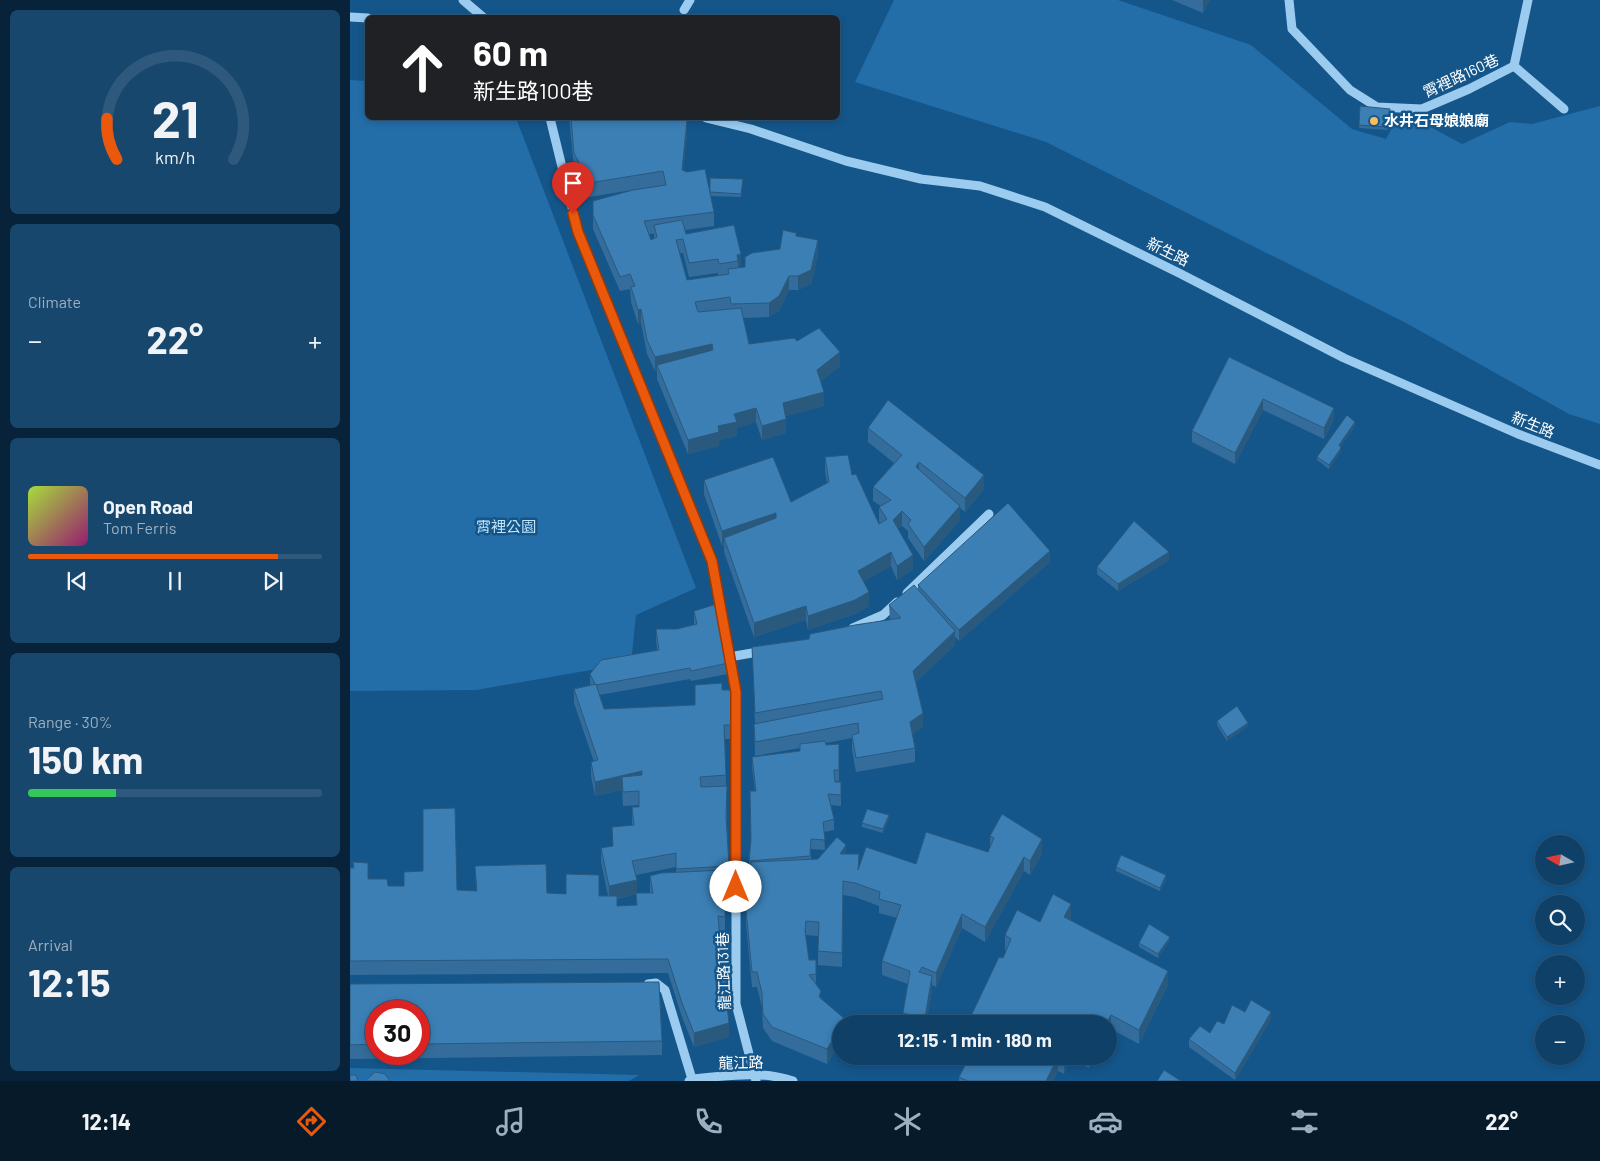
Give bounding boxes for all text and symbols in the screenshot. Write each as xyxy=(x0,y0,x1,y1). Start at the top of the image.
text: 60 m xyxy=(473,31,548,73)
icon: ahead xyxy=(390,35,455,100)
street label: 霄裡路160巷 xyxy=(1420,50,1501,100)
text: 新生路100巷 xyxy=(473,77,594,103)
text: 21 xyxy=(151,86,199,148)
place label: 水井石母娘娘廟 xyxy=(1384,111,1489,129)
marker: 水井石母娘娘廟 xyxy=(1368,115,1380,127)
text: km/h xyxy=(155,146,195,168)
pin xyxy=(552,162,594,213)
icon: arrive xyxy=(559,169,587,197)
street label: 新生路 xyxy=(1144,233,1193,269)
text: Climate xyxy=(28,292,81,311)
text: 22° xyxy=(147,316,203,362)
text: − xyxy=(28,323,42,357)
text: + xyxy=(308,323,322,357)
street label: 新生路 xyxy=(1509,407,1558,441)
text: Open Road xyxy=(103,495,193,518)
park label: 霄裡公園 xyxy=(476,517,536,535)
text: Tom Ferris xyxy=(103,518,177,537)
icon: previous xyxy=(63,567,91,595)
icon: pause xyxy=(161,567,189,595)
icon: next xyxy=(259,567,287,595)
text: Range · 30% xyxy=(28,712,112,731)
text: 150 km xyxy=(28,736,143,782)
north arrow xyxy=(1535,835,1585,885)
map controls xyxy=(1535,835,1585,1065)
position arrow xyxy=(709,860,761,912)
button: search xyxy=(1535,895,1585,945)
street label: 龍江路131巷 xyxy=(713,932,733,1010)
text: Arrival xyxy=(28,935,73,954)
button: + xyxy=(1535,955,1585,1005)
text: 12:15 xyxy=(28,959,111,1005)
speed limit sign: 30 xyxy=(365,1000,430,1065)
button: − xyxy=(1535,1015,1585,1065)
text: 12:15 · 1 min · 180 m xyxy=(897,1028,1052,1051)
street label: 龍江路 xyxy=(718,1053,764,1071)
icon: directions xyxy=(294,1104,329,1139)
icon: music xyxy=(493,1104,528,1139)
icon: phone xyxy=(691,1104,726,1139)
icon: climate xyxy=(890,1104,925,1139)
icon: car xyxy=(1088,1104,1123,1139)
icon: filters xyxy=(1287,1104,1322,1139)
text: 12:14 xyxy=(82,1108,131,1134)
text: 22° xyxy=(1485,1108,1518,1134)

